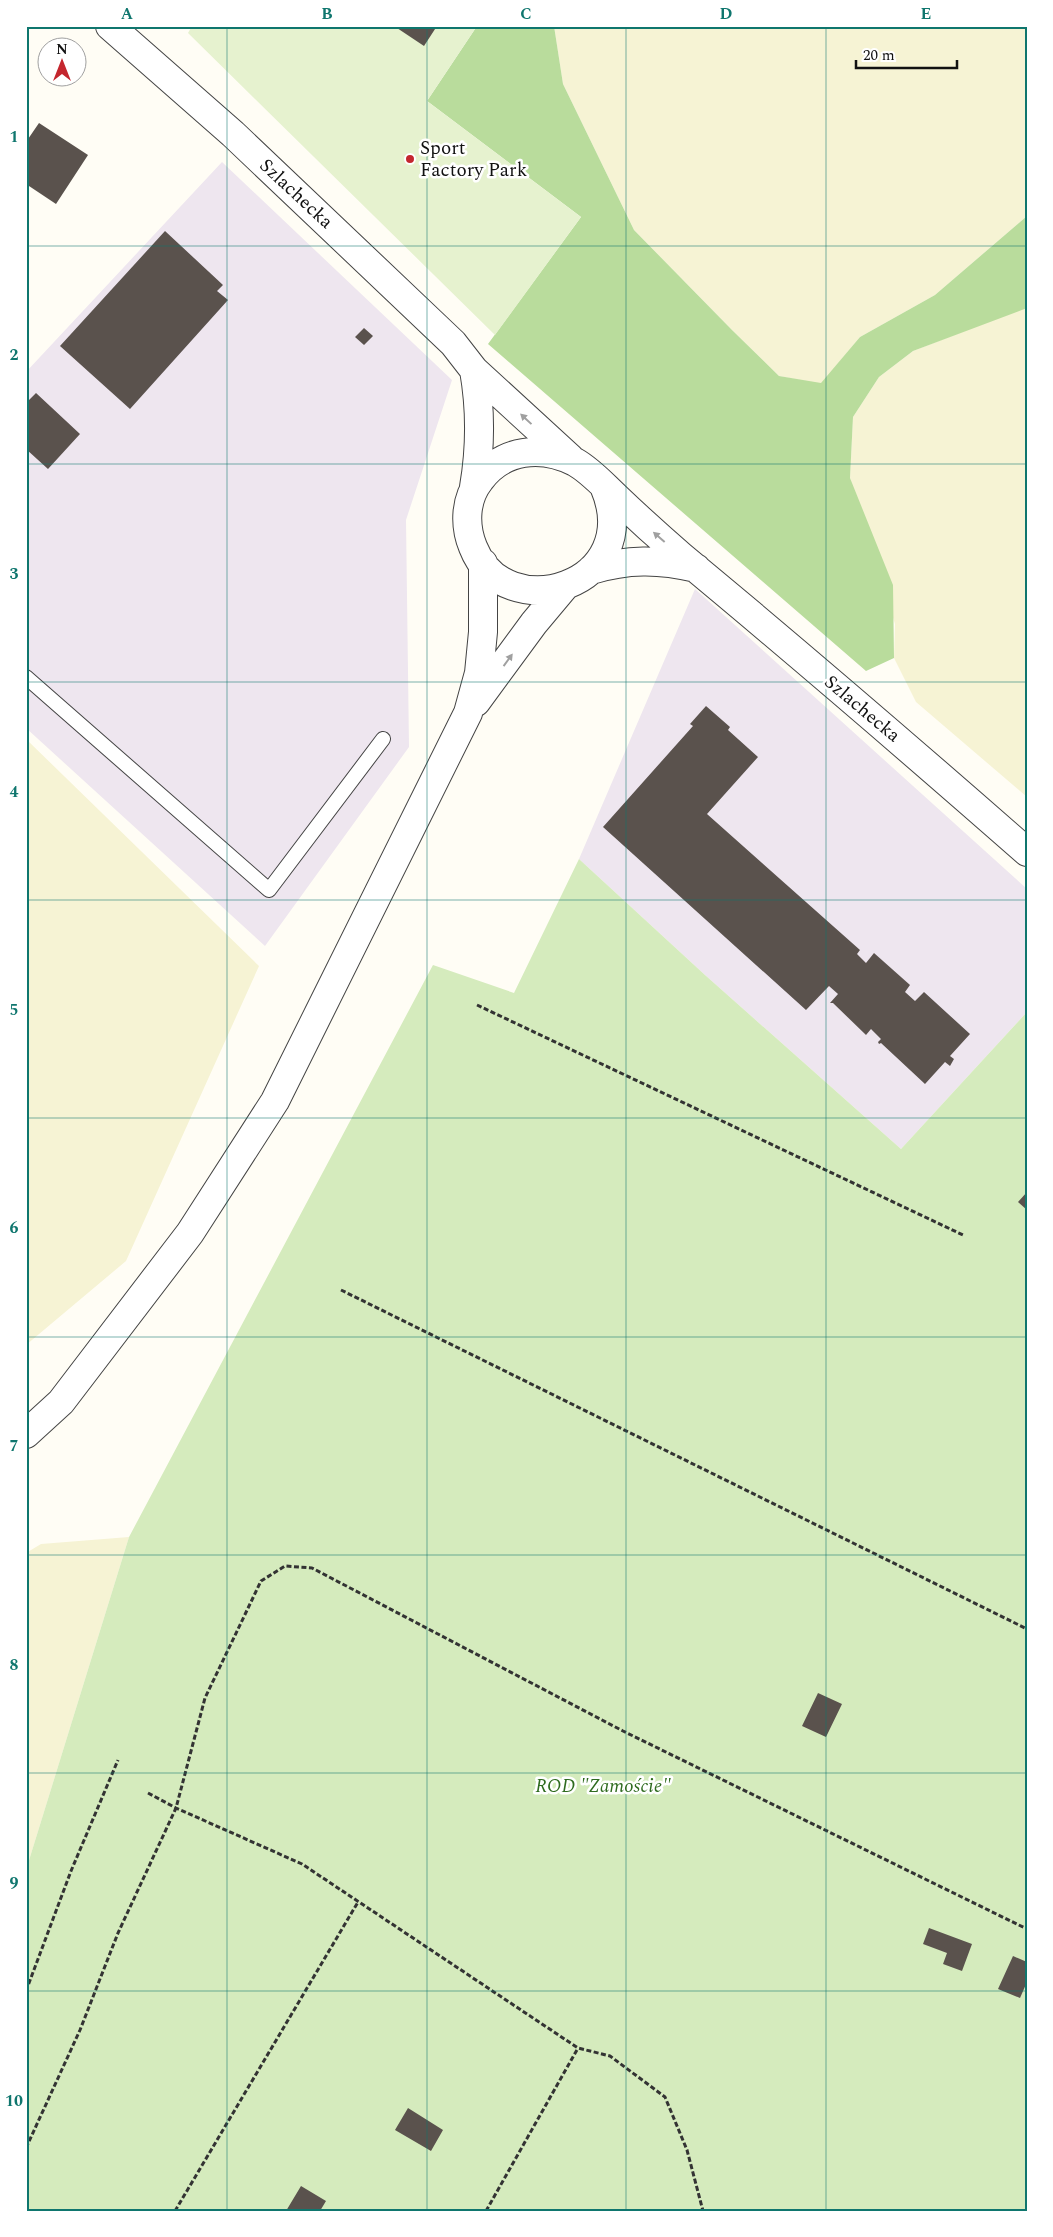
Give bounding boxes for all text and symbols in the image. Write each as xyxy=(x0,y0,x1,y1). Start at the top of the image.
text: A xyxy=(121,2,134,26)
text: B xyxy=(321,2,333,26)
text: C xyxy=(520,2,532,26)
text: D xyxy=(720,2,733,26)
text: E xyxy=(921,2,931,26)
north arrow xyxy=(38,38,88,88)
scale bar xyxy=(856,38,957,70)
text: N xyxy=(56,39,68,60)
text: 20 m xyxy=(863,44,895,67)
text: 1 xyxy=(10,125,18,149)
place label: Sport Factory Park xyxy=(420,134,528,185)
street label: Szlachecka xyxy=(252,152,340,237)
marker: Sport Factory Park xyxy=(404,153,416,165)
text: 2 xyxy=(10,343,19,367)
one-way arrow xyxy=(520,413,532,424)
one-way arrow xyxy=(652,531,665,542)
text: 3 xyxy=(10,562,19,586)
one-way arrow xyxy=(503,653,513,667)
street label: Szlachecka xyxy=(817,668,907,750)
text: 4 xyxy=(10,780,19,804)
text: 5 xyxy=(10,998,18,1022)
text: 6 xyxy=(10,1216,19,1240)
text: 7 xyxy=(10,1434,19,1458)
text: 8 xyxy=(10,1653,19,1677)
park label: ROD "Zamoście" xyxy=(535,1772,671,1801)
text: 9 xyxy=(10,1871,19,1895)
text: 10 xyxy=(5,2089,23,2113)

